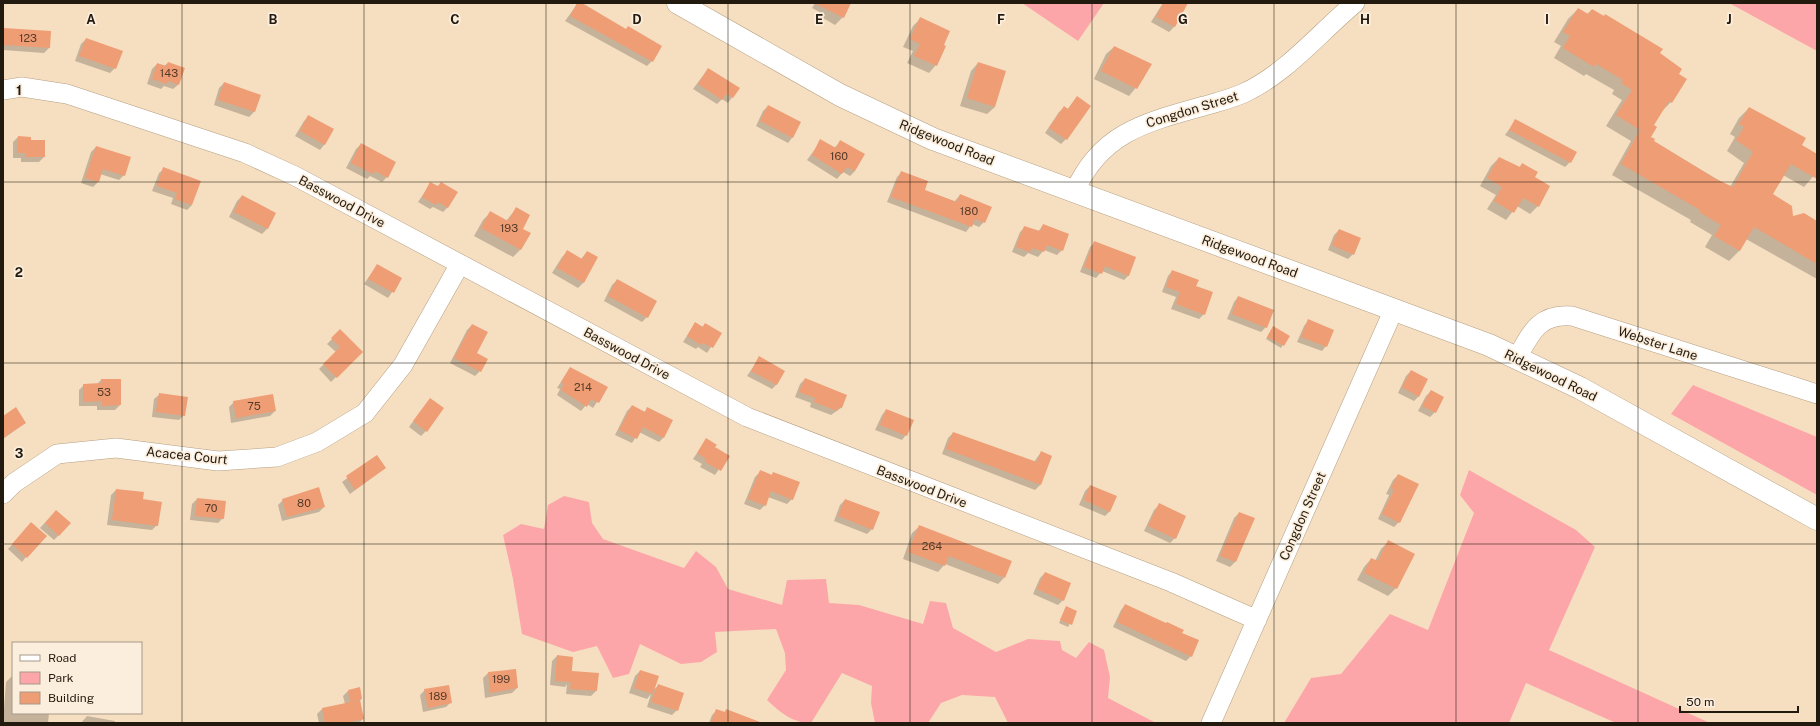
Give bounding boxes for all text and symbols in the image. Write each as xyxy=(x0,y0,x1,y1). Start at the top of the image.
text: A xyxy=(86,12,96,27)
text: B xyxy=(269,12,278,27)
text: C xyxy=(450,12,460,27)
text: D xyxy=(632,12,642,27)
text: E xyxy=(815,12,823,27)
text: F xyxy=(997,12,1005,27)
text: G xyxy=(1178,12,1188,27)
text: H xyxy=(1360,12,1370,27)
text: I xyxy=(1545,12,1549,27)
text: J xyxy=(1726,12,1732,27)
house number: 123 xyxy=(19,32,37,44)
house number: 143 xyxy=(160,67,178,79)
text: 1 xyxy=(16,83,22,98)
street label: Congdon Street xyxy=(1144,88,1240,131)
street label: Ridgewood Road xyxy=(897,117,997,168)
house number: 160 xyxy=(830,150,848,162)
street label: Basswood Drive xyxy=(296,172,388,231)
house number: 180 xyxy=(960,205,978,217)
house number: 193 xyxy=(500,222,518,234)
street label: Ridgewood Road xyxy=(1200,232,1300,281)
text: 2 xyxy=(15,265,23,280)
street label: Webster Lane xyxy=(1616,323,1700,363)
street label: Basswood Drive xyxy=(581,324,673,383)
street label: Ridgewood Road xyxy=(1502,347,1600,404)
house number: 214 xyxy=(574,381,592,393)
house number: 53 xyxy=(97,386,111,398)
house number: 75 xyxy=(247,400,261,412)
street label: Acacea Court xyxy=(146,444,228,467)
text: 3 xyxy=(15,446,24,461)
street label: Basswood Drive xyxy=(874,462,969,511)
street label: Congdon Street xyxy=(1276,470,1329,563)
house number: 80 xyxy=(297,497,311,509)
house number: 70 xyxy=(204,502,218,514)
house number: 264 xyxy=(922,540,942,552)
legend xyxy=(12,642,142,714)
text: Road xyxy=(48,651,76,665)
text: Park xyxy=(48,671,74,685)
house number: 199 xyxy=(492,673,510,685)
scale bar xyxy=(1680,688,1798,714)
house number: 189 xyxy=(429,690,447,702)
text: Building xyxy=(48,691,94,705)
text: 50 m xyxy=(1686,695,1714,709)

